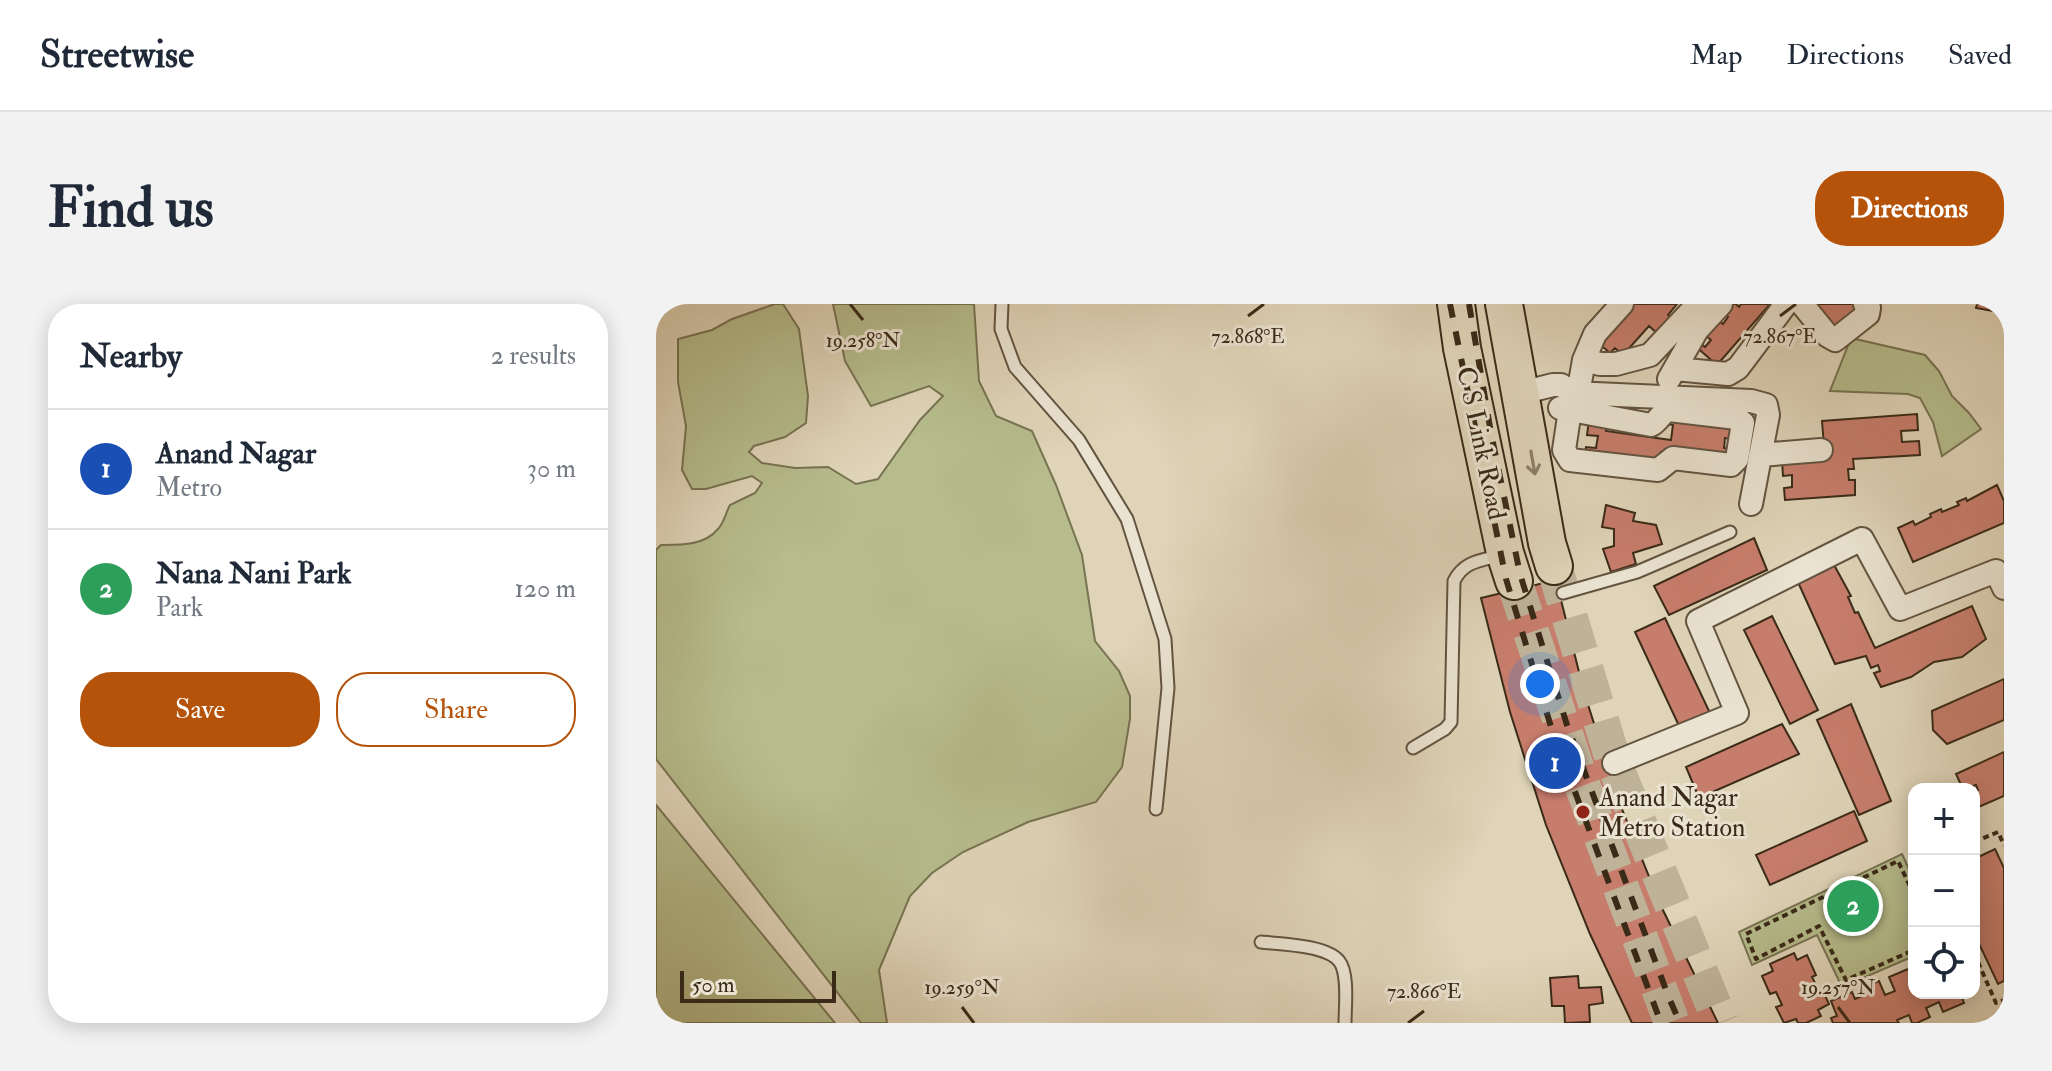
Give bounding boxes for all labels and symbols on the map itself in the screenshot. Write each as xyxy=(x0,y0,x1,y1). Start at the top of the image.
text: 72.868°E xyxy=(1211,324,1285,349)
text: 72.867°E xyxy=(1743,324,1817,349)
text: 19.258°N xyxy=(826,328,900,353)
street label: C S Link Road xyxy=(1449,364,1513,523)
one-way arrow xyxy=(1527,450,1542,475)
your location xyxy=(1520,664,1560,704)
pin: 1 xyxy=(1529,733,1581,793)
place label: Anand Nagar Metro Station xyxy=(1598,782,1745,844)
marker: Anand Nagar Metro Station xyxy=(1574,803,1592,821)
pin: 2 xyxy=(1827,876,1879,936)
scale bar xyxy=(680,967,836,1003)
text: 19.259°N xyxy=(924,975,1000,1000)
text: 19.257°N xyxy=(1801,975,1875,1000)
text: 72.866°E xyxy=(1387,979,1461,1004)

